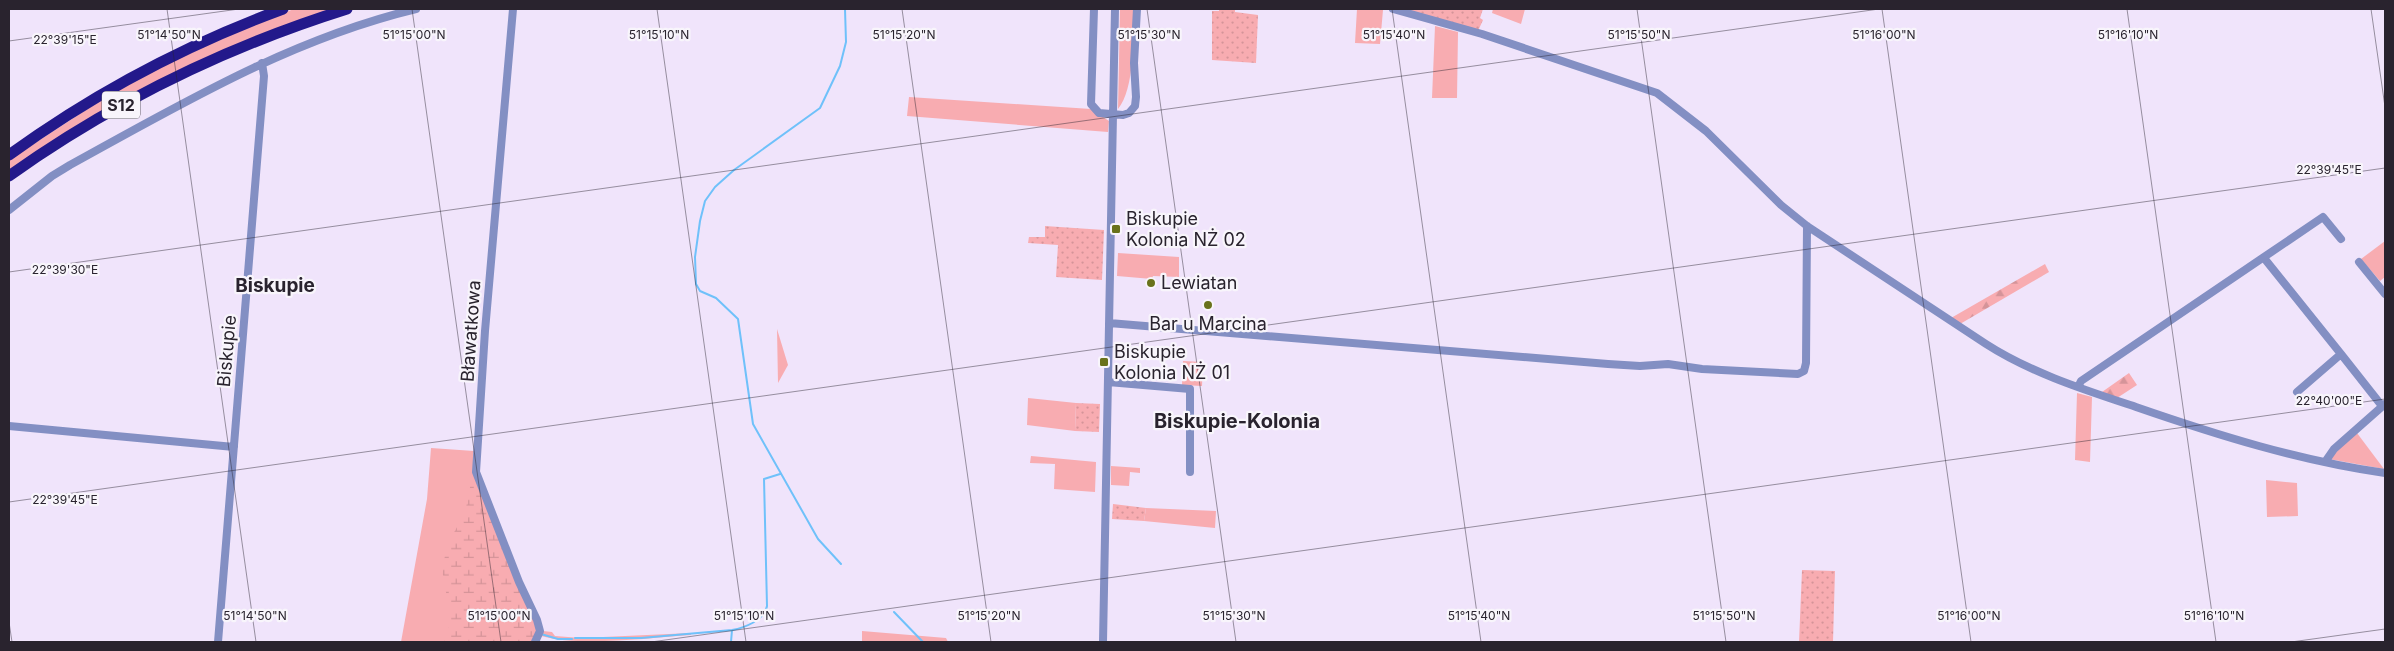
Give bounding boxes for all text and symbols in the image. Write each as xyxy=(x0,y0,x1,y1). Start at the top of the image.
text: 51°14'50"N xyxy=(137,27,201,42)
text: 51°15'00"N xyxy=(382,27,446,42)
text: 51°15'10"N xyxy=(629,27,689,42)
text: 51°15'20"N xyxy=(873,27,935,42)
text: 51°15'30"N xyxy=(1117,27,1181,42)
text: 51°15'40"N xyxy=(1363,27,1425,42)
text: 51°15'50"N xyxy=(1608,27,1670,42)
text: 51°16'00"N xyxy=(1852,27,1916,42)
text: 51°16'10"N xyxy=(2098,27,2158,42)
text: 22°39'15"E xyxy=(33,32,97,47)
road number: S12 xyxy=(102,92,140,118)
text: 22°39'45"E xyxy=(2296,162,2362,177)
place label: Biskupie Kolonia NŻ 02 xyxy=(1126,208,1246,250)
marker: Biskupie Kolonia NŻ 02 xyxy=(1110,223,1122,235)
text: 22°39'30"E xyxy=(32,262,98,277)
place label: Lewiatan xyxy=(1161,272,1237,293)
district label: Biskupie xyxy=(235,274,315,297)
marker: Lewiatan xyxy=(1145,277,1157,289)
street label: Bławatkowa xyxy=(456,279,485,382)
marker: Bar u Marcina xyxy=(1202,299,1214,311)
place label: Bar u Marcina xyxy=(1149,313,1267,334)
street label: Biskupie xyxy=(213,314,240,388)
place label: Biskupie Kolonia NŻ 01 xyxy=(1114,341,1230,383)
marker: Biskupie Kolonia NŻ 01 xyxy=(1098,356,1110,368)
text: 22°40'00"E xyxy=(2296,393,2362,408)
district label: Biskupie-Kolonia xyxy=(1154,409,1320,433)
text: 22°39'45"E xyxy=(32,492,98,507)
text: 51°14'50"N xyxy=(223,608,287,623)
text: 51°15'00"N xyxy=(467,608,531,623)
text: 51°15'10"N xyxy=(714,608,774,623)
text: 51°15'20"N xyxy=(958,608,1020,623)
text: 51°15'30"N xyxy=(1202,608,1266,623)
text: 51°15'40"N xyxy=(1448,608,1510,623)
text: 51°15'50"N xyxy=(1693,608,1755,623)
text: 51°16'00"N xyxy=(1937,608,2001,623)
text: 51°16'10"N xyxy=(2184,608,2244,623)

